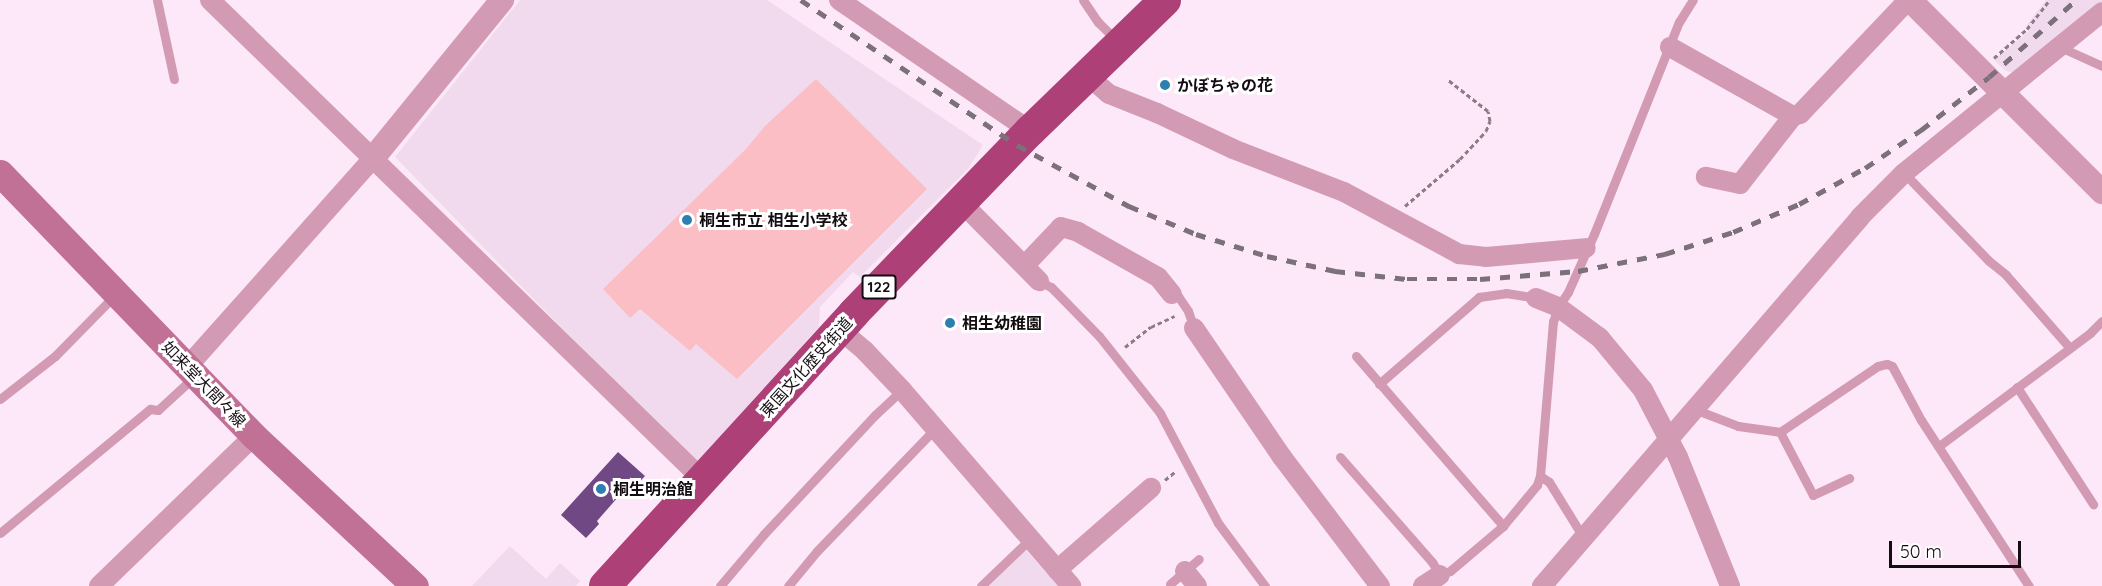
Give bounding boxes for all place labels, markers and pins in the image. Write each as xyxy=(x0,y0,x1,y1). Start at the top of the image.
place label: かぼちゃの花 xyxy=(1177,75,1273,95)
marker: かぼちゃの花 xyxy=(1158,78,1172,92)
place label: 桐生市立 相生小学校 xyxy=(699,210,847,230)
marker: 桐生市立 相生小学校 xyxy=(680,213,694,227)
place label: 相生幼稚園 xyxy=(962,313,1042,333)
marker: 相生幼稚園 xyxy=(943,316,957,330)
place label: 桐生明治館 xyxy=(613,479,693,499)
marker: 桐生明治館 xyxy=(594,482,608,496)

